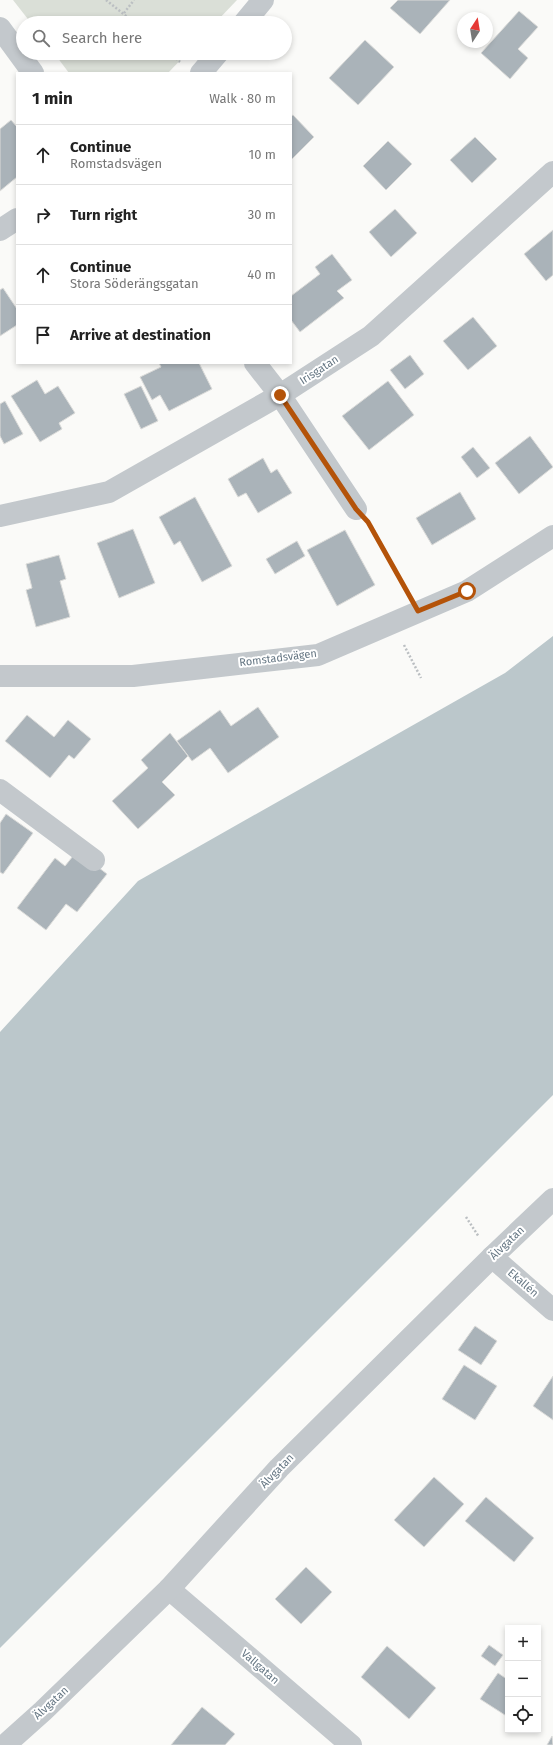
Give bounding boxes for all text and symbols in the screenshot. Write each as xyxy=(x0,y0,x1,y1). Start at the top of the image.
north arrow xyxy=(457,12,493,48)
search box xyxy=(16,16,292,60)
icon: search xyxy=(30,27,52,49)
text: Search here xyxy=(62,29,142,47)
text: 1 min xyxy=(32,88,73,109)
text: Walk · 80 m xyxy=(209,91,276,106)
text: Continue xyxy=(70,138,131,156)
icon: ahead xyxy=(32,144,54,166)
text: 10 m xyxy=(249,147,276,162)
text: Romstadsvägen xyxy=(70,156,162,171)
icon: right xyxy=(32,204,54,226)
text: Turn right xyxy=(70,206,137,224)
text: 30 m xyxy=(248,207,276,222)
text: Continue xyxy=(70,258,131,276)
icon: ahead xyxy=(32,264,54,286)
text: 40 m xyxy=(247,267,276,282)
text: Stora Söderängsgatan xyxy=(70,276,199,291)
icon: arrive xyxy=(32,324,54,346)
text: Arrive at destination xyxy=(70,326,211,344)
street label: Irisgatan xyxy=(297,353,341,387)
route end xyxy=(271,386,289,404)
route start xyxy=(458,582,476,600)
street label: Romstadsvägen xyxy=(239,647,317,669)
street label: Älvgatan xyxy=(486,1223,527,1262)
street label: Ekallén xyxy=(505,1266,541,1300)
street label: Älvgatan xyxy=(257,1450,296,1491)
map controls xyxy=(505,1625,541,1733)
button: + xyxy=(505,1625,541,1661)
street label: Vallgatan xyxy=(238,1647,282,1687)
button: − xyxy=(505,1661,541,1697)
street label: Älvgatan xyxy=(30,1683,71,1722)
button: locate xyxy=(505,1697,541,1733)

